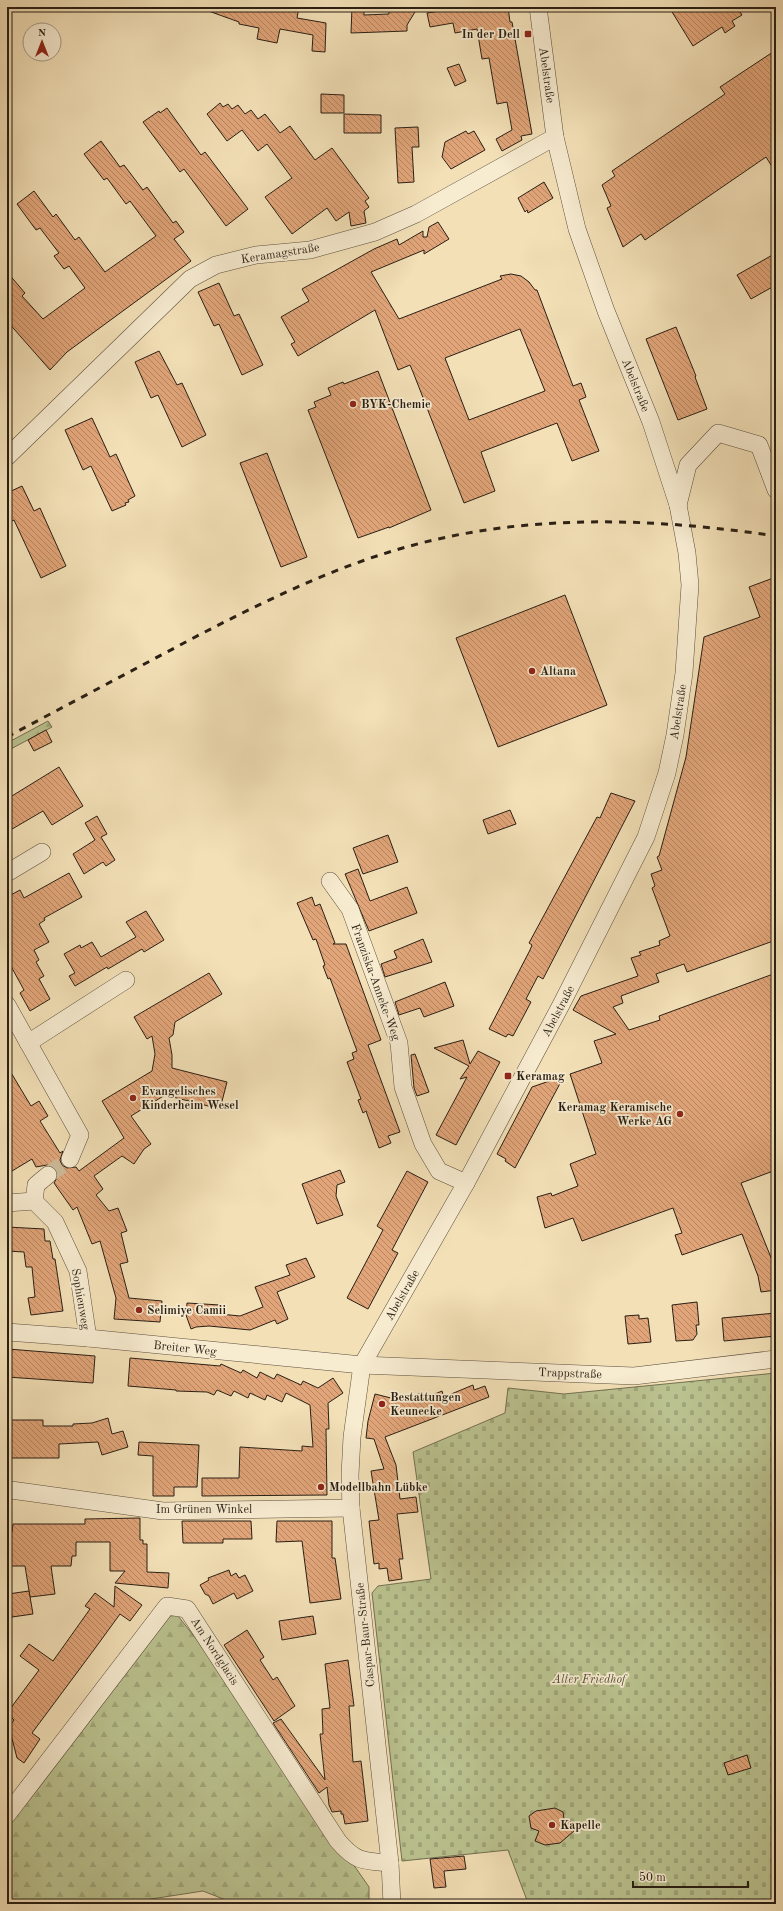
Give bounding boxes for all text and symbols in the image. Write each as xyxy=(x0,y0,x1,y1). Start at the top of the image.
north arrow xyxy=(22,22,62,62)
text: N xyxy=(38,28,47,39)
place label: In der Dell xyxy=(462,29,520,41)
marker: In der Dell xyxy=(523,29,533,39)
street label: Abelstraße xyxy=(536,46,556,104)
street label: Keramagstraße xyxy=(240,242,321,266)
street label: Abelstraße xyxy=(619,357,651,414)
marker: BYK-Chemie xyxy=(348,399,358,409)
place label: BYK-Chemie xyxy=(361,399,431,411)
marker: Altana xyxy=(527,666,537,676)
place label: Altana xyxy=(540,666,576,678)
street label: Abelstraße xyxy=(669,683,689,741)
street label: Franziska-Anneke-Weg xyxy=(348,922,402,1043)
street label: Abelstraße xyxy=(540,983,578,1039)
marker: Keramag xyxy=(503,1071,513,1081)
place label: Keramag xyxy=(516,1071,565,1083)
place label: Evangelisches Kinderheim Wesel xyxy=(141,1086,239,1112)
marker: Evangelisches Kinderheim Wesel xyxy=(128,1093,138,1103)
place label: Keramag Keramische Werke AG xyxy=(558,1102,672,1128)
marker: Keramag Keramische Werke AG xyxy=(675,1109,685,1119)
street label: Sophienweg xyxy=(69,1268,91,1331)
street label: Abelstraße xyxy=(384,1268,422,1323)
marker: Selimiye Camii xyxy=(134,1305,144,1315)
place label: Selimiye Camii xyxy=(147,1305,226,1317)
street label: Breiter Weg xyxy=(153,1340,218,1358)
street label: Trappstraße xyxy=(538,1367,603,1381)
place label: Bestattungen Keunecke xyxy=(390,1392,461,1418)
marker: Bestattungen Keunecke xyxy=(377,1399,387,1409)
marker: Modellbahn Lübke xyxy=(316,1482,326,1492)
place label: Modellbahn Lübke xyxy=(329,1482,428,1494)
street label: Im Grünen Winkel xyxy=(156,1504,252,1516)
street label: Caspar-Baur-Straße xyxy=(354,1582,377,1688)
street label: Am Nordglacis xyxy=(188,1616,240,1687)
park label: Alter Friedhof xyxy=(551,1674,628,1686)
marker: Kapelle xyxy=(547,1820,557,1830)
place label: Kapelle xyxy=(560,1820,601,1832)
scale bar xyxy=(633,1863,748,1889)
text: 50 m xyxy=(639,1871,666,1884)

